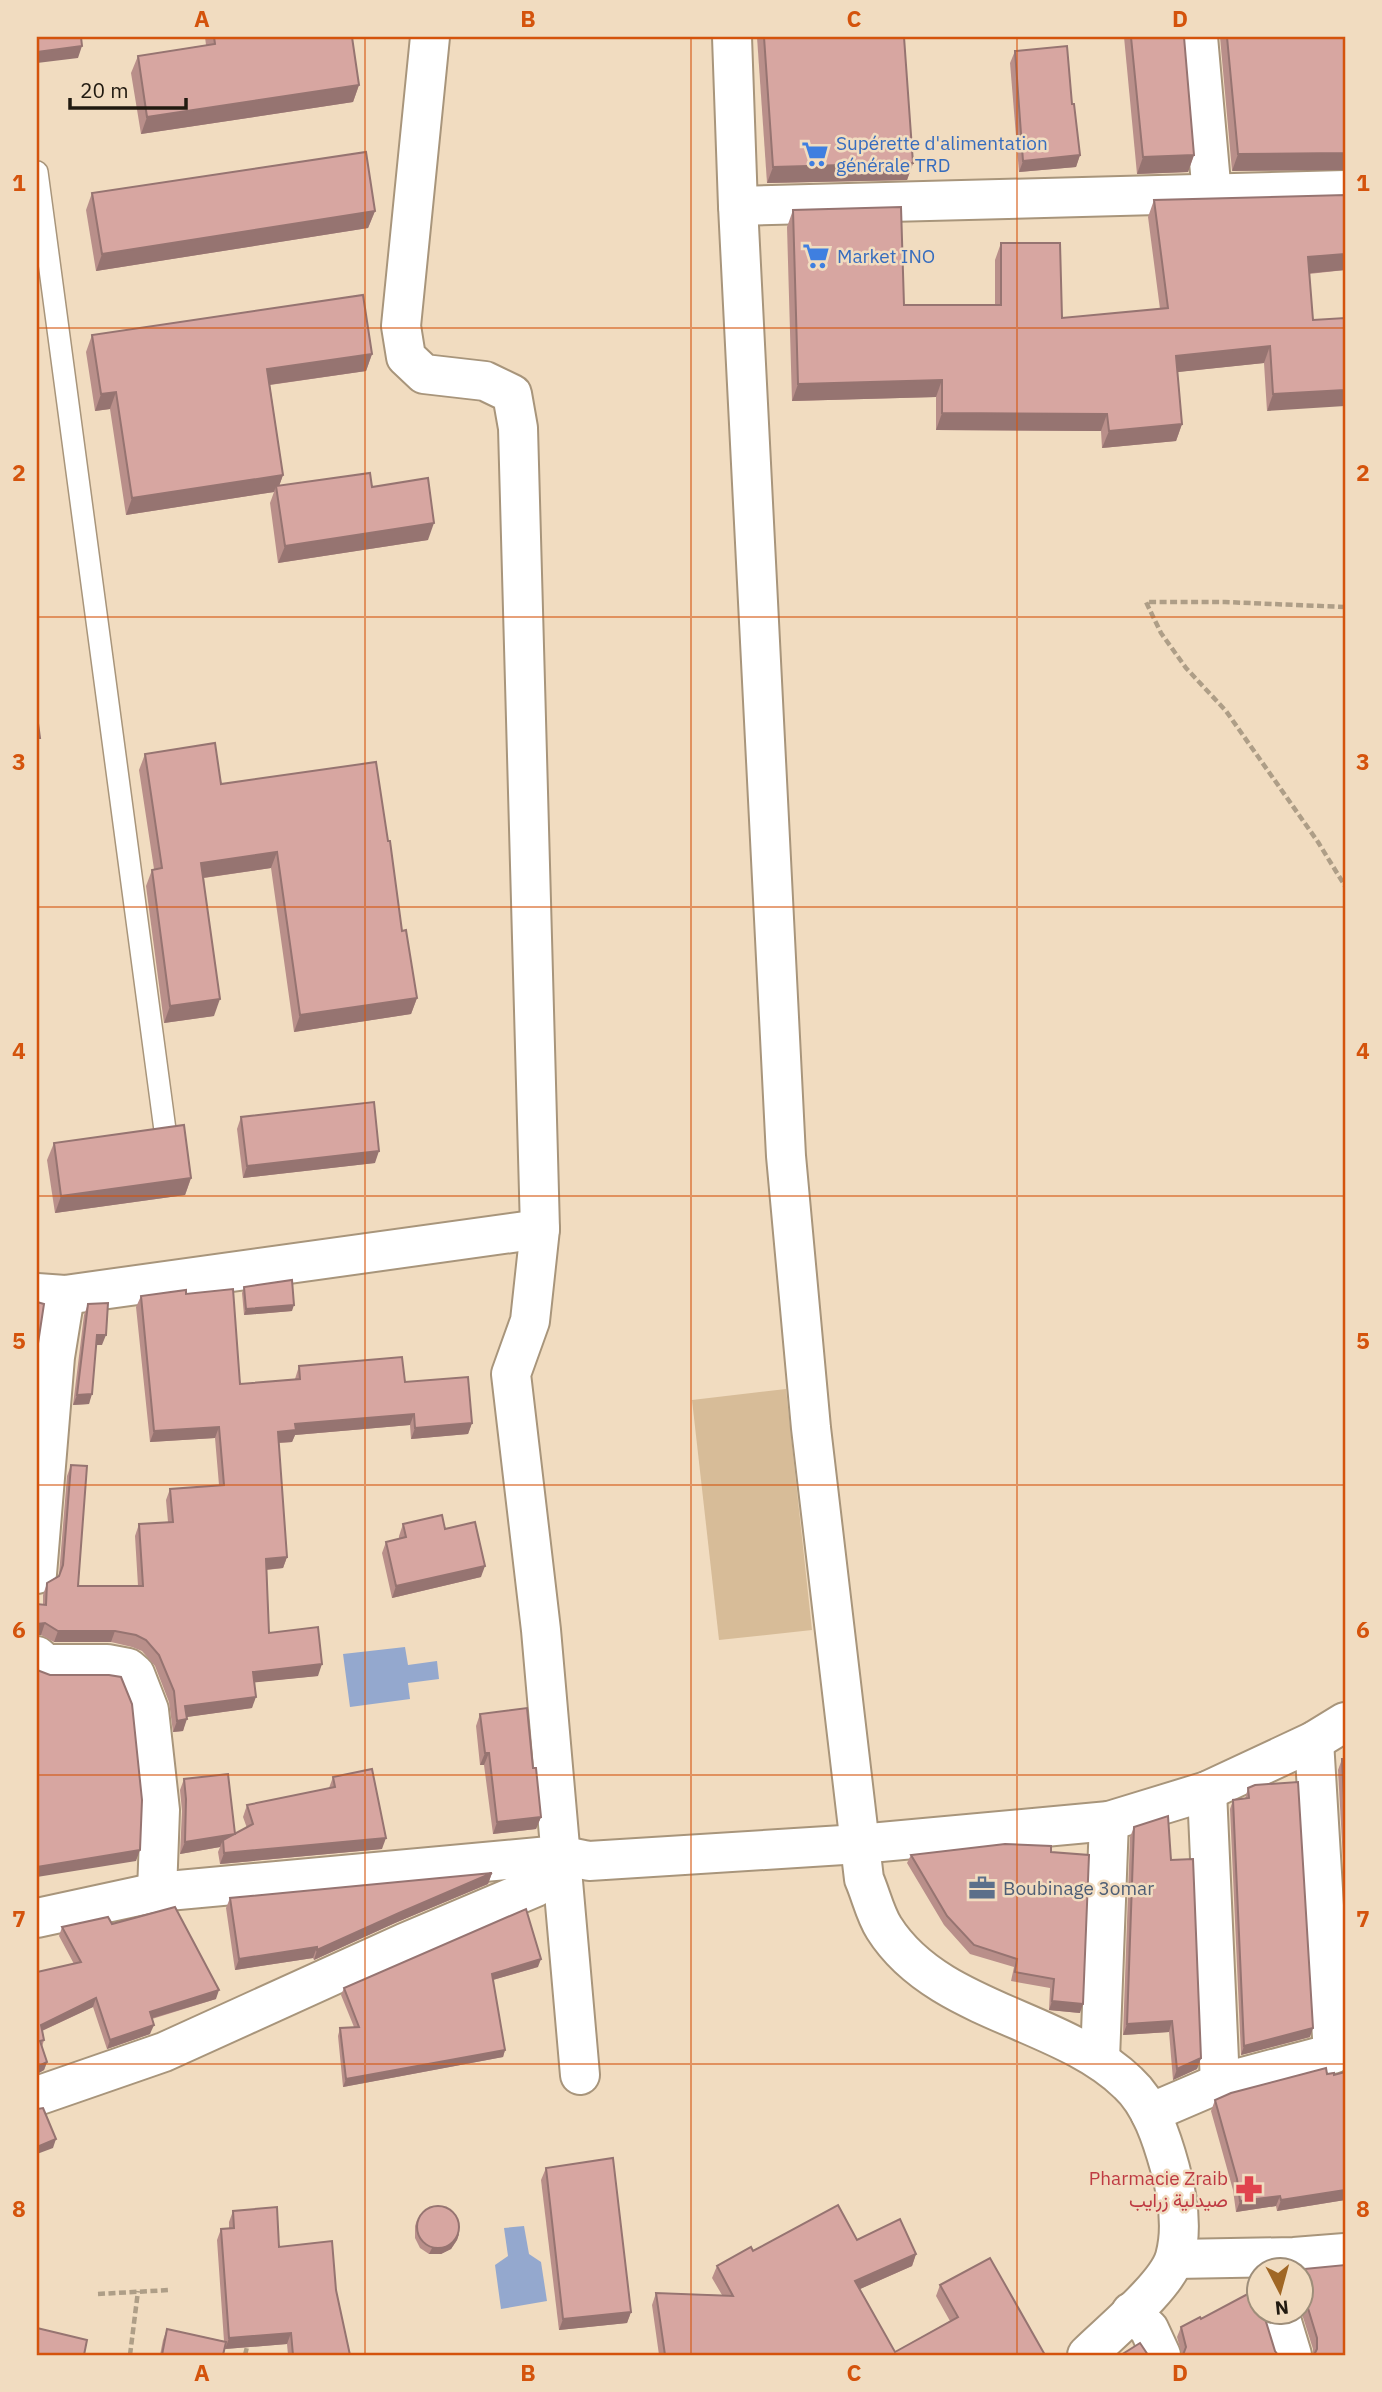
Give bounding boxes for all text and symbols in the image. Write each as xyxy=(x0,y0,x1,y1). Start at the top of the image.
text: A xyxy=(194,3,210,33)
text: B xyxy=(520,3,536,33)
text: C xyxy=(847,3,862,33)
text: D xyxy=(1172,3,1188,33)
scale bar xyxy=(70,66,186,110)
text: 20 m xyxy=(80,76,129,104)
place label: Supérette d'alimentation générale TRD xyxy=(836,131,1048,177)
supermarket icon: Supérette d'alimentation générale TRD xyxy=(800,139,830,169)
text: 1 xyxy=(12,167,26,197)
text: 1 xyxy=(1356,167,1370,197)
supermarket icon: Market INO xyxy=(801,241,831,271)
place label: Market INO xyxy=(837,244,935,268)
text: 2 xyxy=(12,457,26,487)
text: 2 xyxy=(1356,457,1370,487)
text: 3 xyxy=(12,746,26,776)
text: 3 xyxy=(1356,746,1370,776)
text: 4 xyxy=(12,1035,26,1065)
text: 4 xyxy=(1356,1035,1370,1065)
text: 5 xyxy=(12,1325,26,1355)
text: 5 xyxy=(1356,1325,1370,1355)
text: 6 xyxy=(12,1614,26,1644)
text: 6 xyxy=(1356,1614,1370,1644)
office icon: Boubinage 3omar xyxy=(967,1873,997,1903)
place label: Boubinage 3omar xyxy=(1003,1876,1154,1900)
text: 7 xyxy=(12,1903,26,1933)
text: 7 xyxy=(1356,1903,1370,1933)
place label: Pharmacie Zraib صيدلية زرايب xyxy=(1089,2166,1228,2212)
pharmacy icon: Pharmacie Zraib صيدلية زرايب xyxy=(1234,2174,1264,2204)
text: 8 xyxy=(12,2193,26,2223)
text: 8 xyxy=(1356,2193,1370,2223)
north arrow xyxy=(1246,2256,1316,2326)
text: N xyxy=(1274,2295,1290,2321)
text: A xyxy=(194,2357,210,2387)
text: B xyxy=(520,2357,536,2387)
text: C xyxy=(847,2357,862,2387)
text: D xyxy=(1172,2357,1188,2387)

